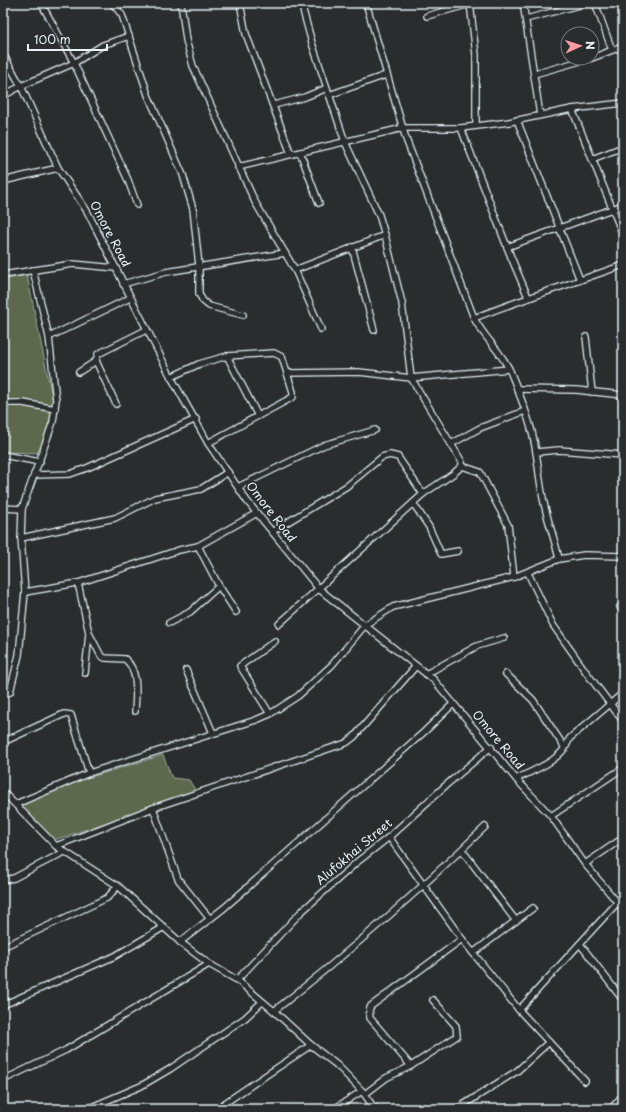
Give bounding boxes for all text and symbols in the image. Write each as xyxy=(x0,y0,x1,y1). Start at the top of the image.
scale bar xyxy=(28,26,107,52)
north arrow xyxy=(560,26,600,66)
text: 100 m xyxy=(34,30,71,48)
text: N xyxy=(582,41,599,51)
street label: Omore Road xyxy=(86,197,136,270)
street label: Omore Road xyxy=(242,477,301,546)
street label: Omore Road xyxy=(468,706,529,773)
street label: Alufokhai Street xyxy=(311,814,396,889)

